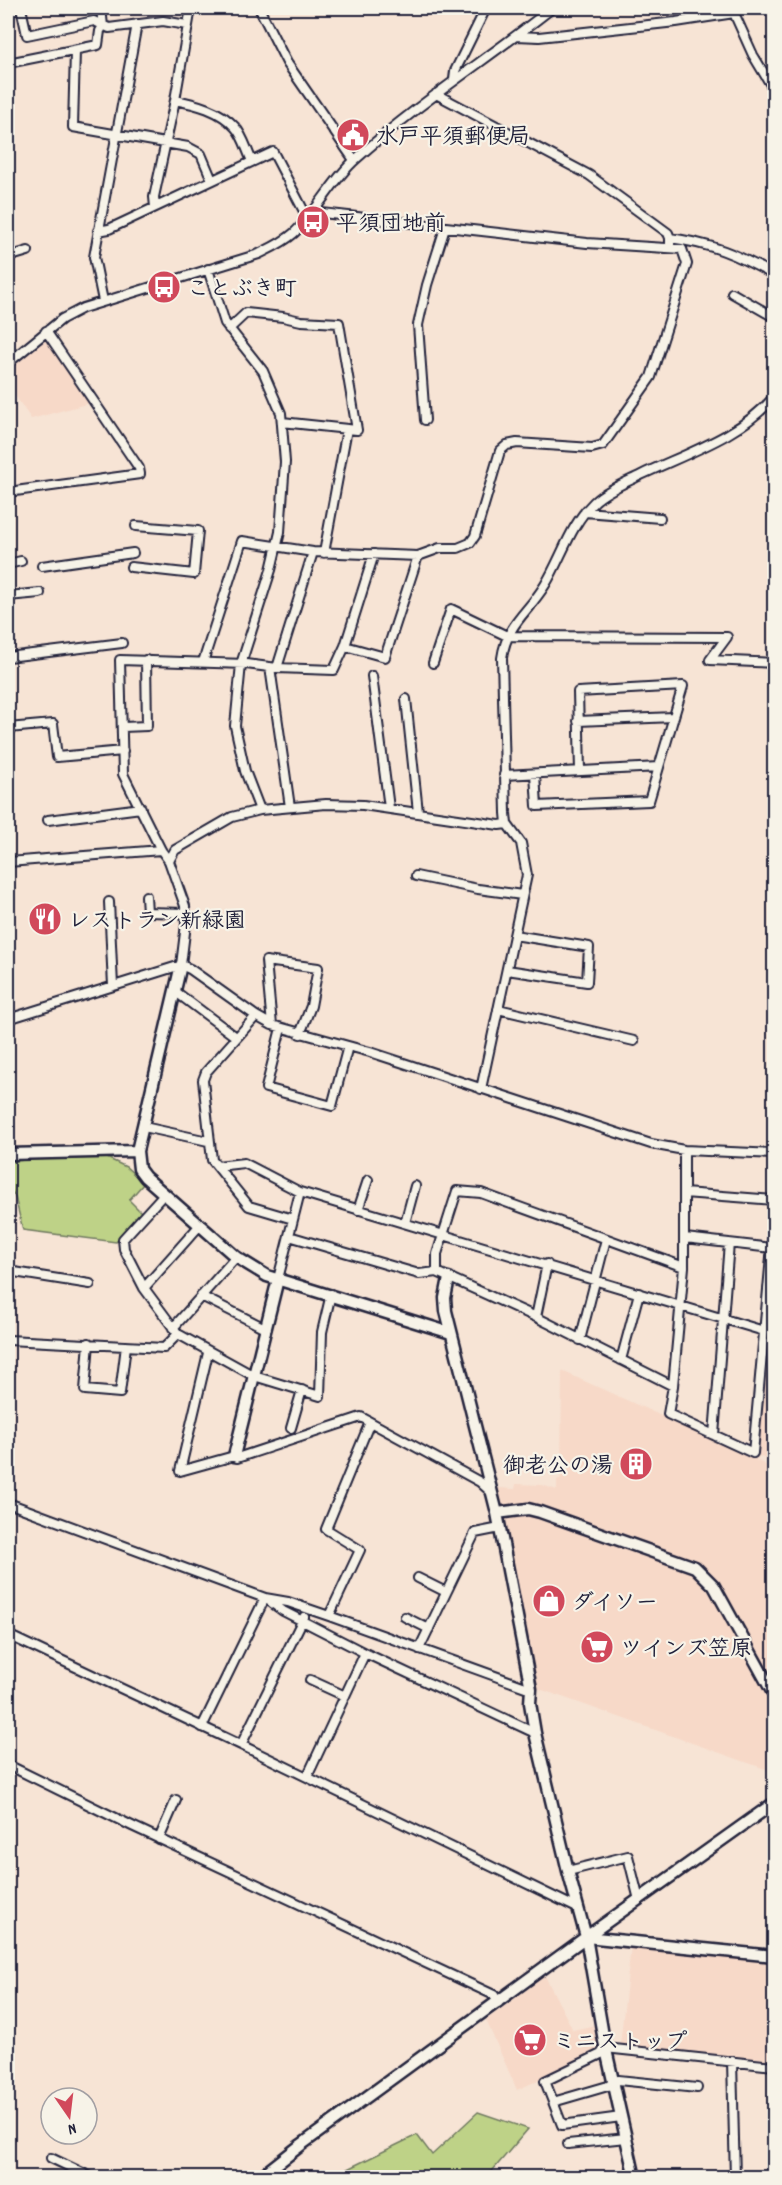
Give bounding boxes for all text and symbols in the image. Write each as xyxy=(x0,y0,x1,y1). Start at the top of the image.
public building icon: 水戸平須郵便局 xyxy=(335,117,371,153)
place label: 水戸平須郵便局 xyxy=(376,123,530,154)
bus stop icon: 平須団地前 xyxy=(295,204,331,240)
place label: 平須団地前 xyxy=(336,210,446,241)
bus stop icon: ことぶき町 xyxy=(146,269,182,305)
place label: ことぶき町 xyxy=(187,275,297,306)
restaurant icon: レストラン新緑園 xyxy=(27,901,63,937)
place label: レストラン新緑園 xyxy=(68,907,246,938)
building icon: 御老公の湯 xyxy=(618,1446,654,1482)
place label: 御老公の湯 xyxy=(503,1452,613,1483)
shop icon: ダイソー xyxy=(531,1583,567,1619)
place label: ダイソー xyxy=(572,1589,658,1620)
supermarket icon: ツインズ笠原 xyxy=(579,1629,615,1665)
place label: ツインズ笠原 xyxy=(620,1635,752,1666)
supermarket icon: ミニストップ xyxy=(512,2022,548,2058)
place label: ミニストップ xyxy=(553,2028,687,2059)
north arrow xyxy=(39,2086,99,2146)
text: N xyxy=(65,2116,79,2140)

